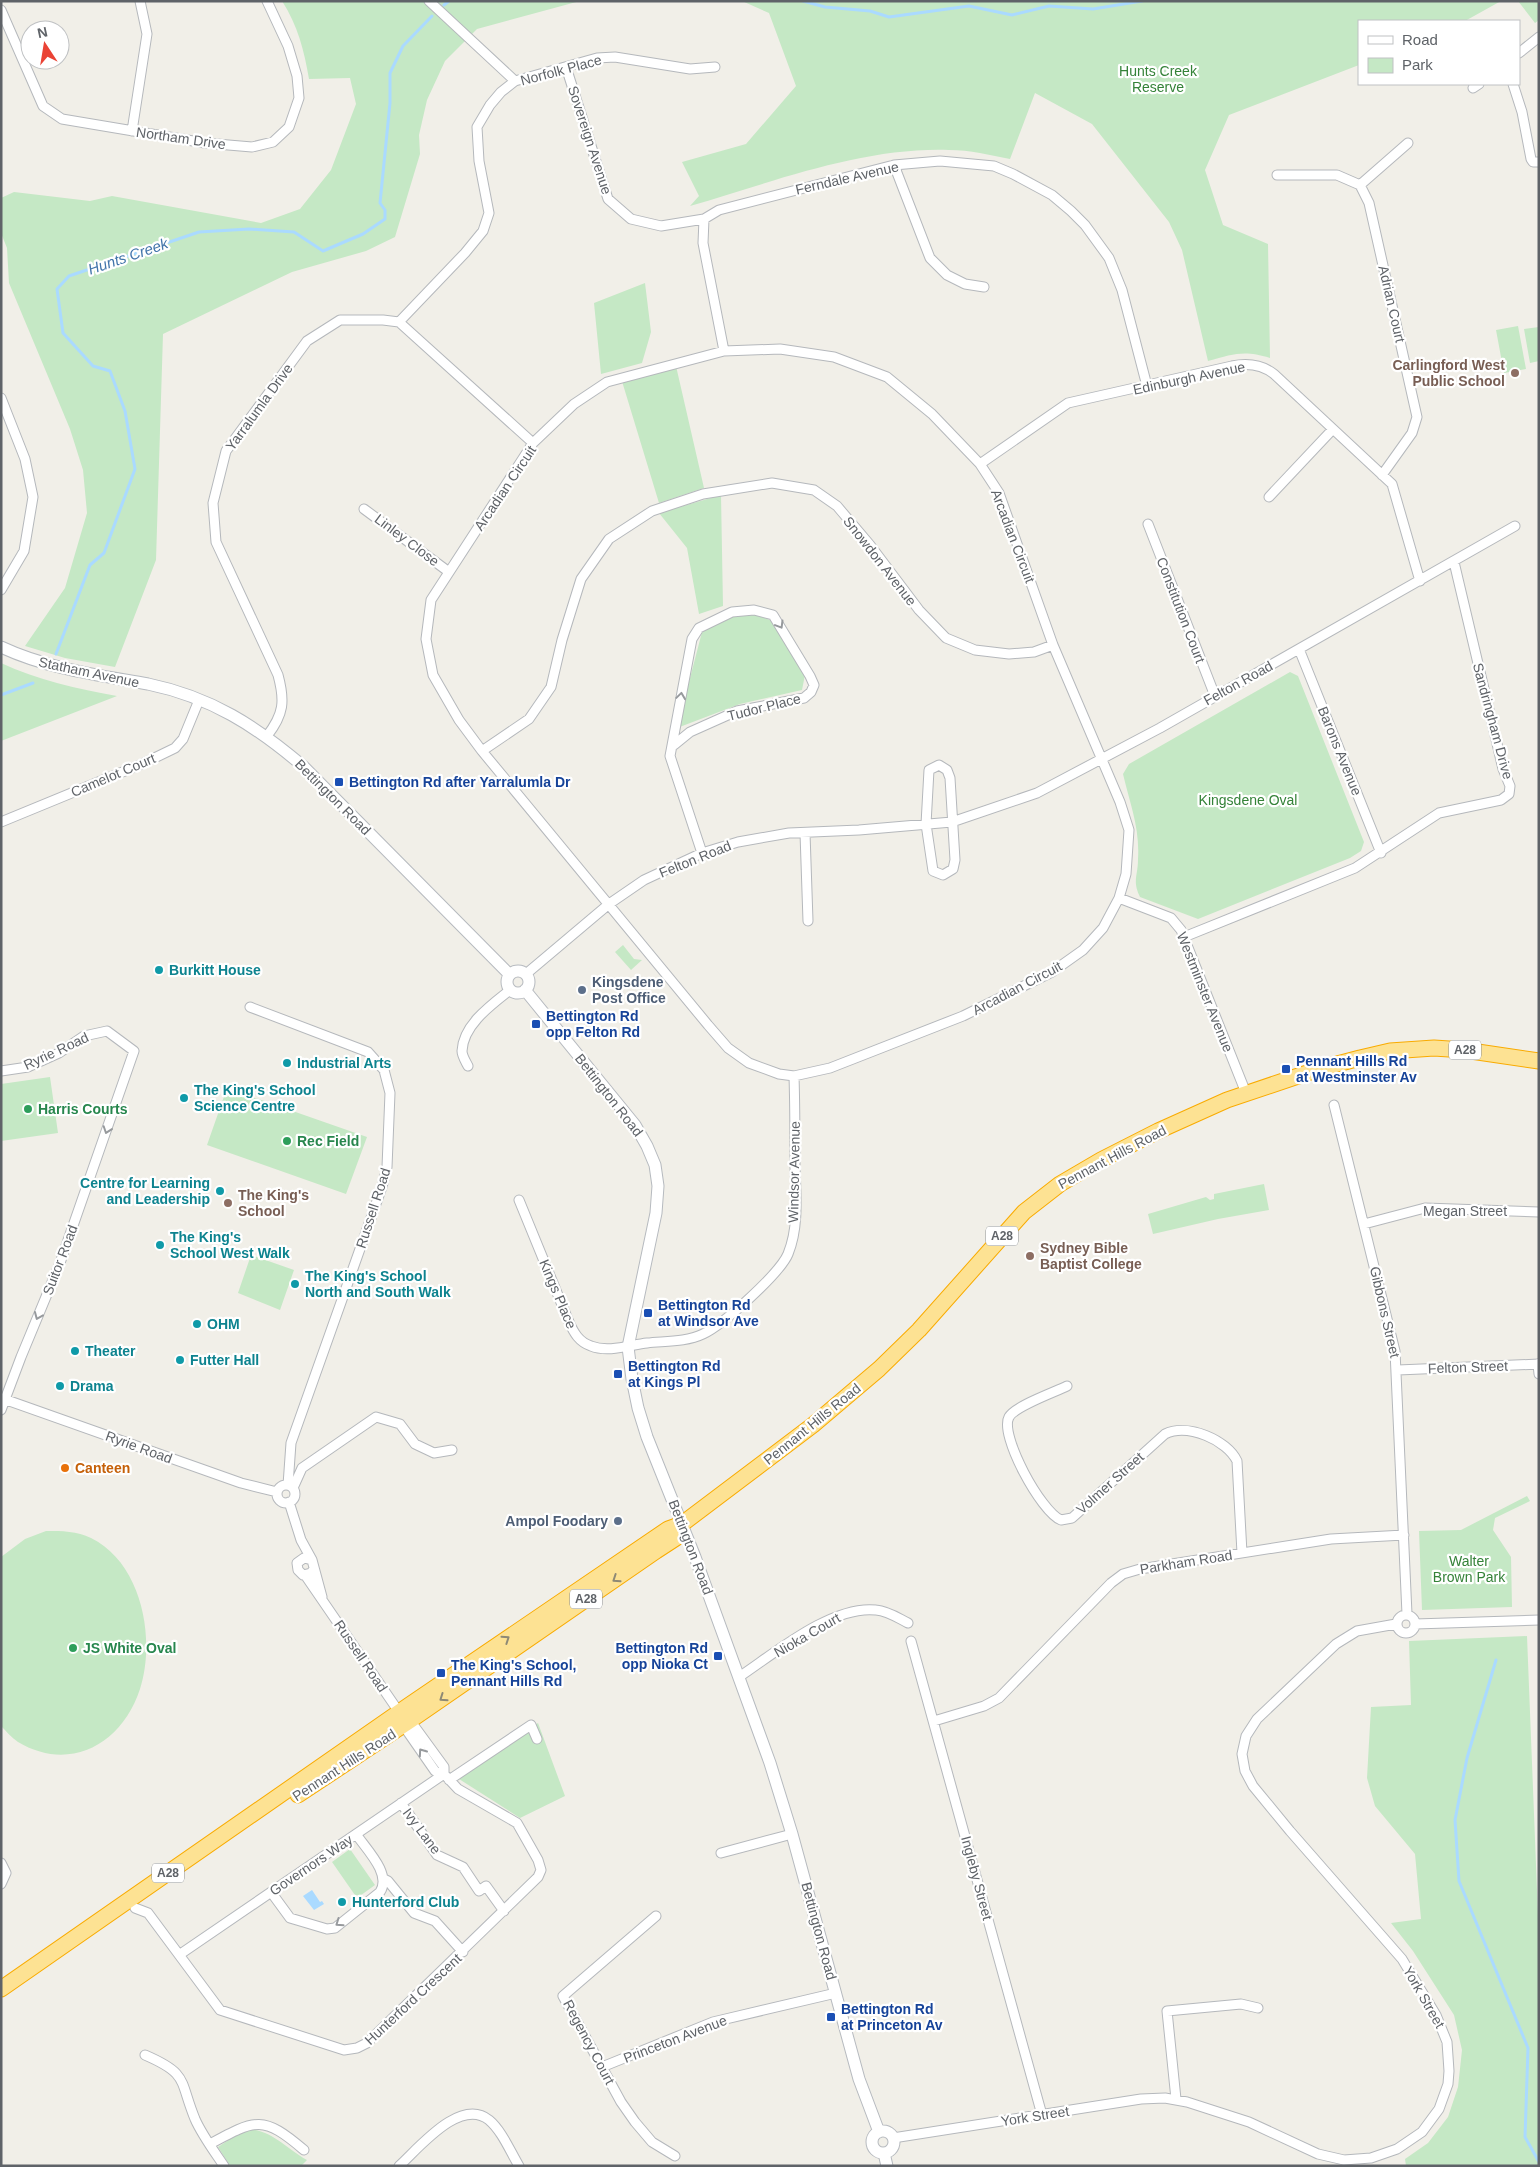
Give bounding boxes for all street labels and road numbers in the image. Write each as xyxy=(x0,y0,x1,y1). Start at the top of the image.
street label: Norfolk Place xyxy=(519,51,603,89)
street label: Sovereign Avenue xyxy=(565,84,615,197)
street label: Northam Drive xyxy=(135,124,227,152)
street label: Ferndale Avenue xyxy=(794,158,900,198)
street label: Adrian Court xyxy=(1375,264,1409,344)
street label: Edinburgh Avenue xyxy=(1131,358,1247,398)
street label: Yarralumla Drive xyxy=(222,360,296,453)
street label: Arcadian Circuit xyxy=(471,442,539,533)
street label: Arcadian Circuit xyxy=(988,487,1038,585)
street label: Linley Close xyxy=(372,511,442,569)
street label: Snowdon Avenue xyxy=(840,513,920,609)
street label: Constitution Court xyxy=(1153,555,1209,665)
street label: Statham Avenue xyxy=(37,654,141,691)
street label: Felton Road xyxy=(1201,658,1275,708)
street label: Sandringham Drive xyxy=(1470,661,1516,781)
street label: Tudor Place xyxy=(726,690,803,724)
street label: Barons Avenue xyxy=(1315,704,1365,798)
street label: Camelot Court xyxy=(68,750,158,800)
street label: Bettington Road xyxy=(292,756,374,838)
street label: Felton Road xyxy=(657,837,733,881)
street label: Westminster Avenue xyxy=(1174,930,1236,1054)
street label: Arcadian Circuit xyxy=(970,958,1064,1018)
street label: Ryrie Road xyxy=(21,1029,91,1073)
road number: A28 xyxy=(1449,1040,1481,1060)
street label: Bettington Road xyxy=(572,1051,646,1139)
street label: Windsor Avenue xyxy=(785,1121,803,1223)
street label: Pennant Hills Road xyxy=(1055,1122,1169,1192)
street label: Russell Road xyxy=(353,1166,393,1250)
street label: Megan Street xyxy=(1423,1203,1507,1219)
street label: Suitor Road xyxy=(39,1223,81,1297)
road number: A28 xyxy=(986,1226,1018,1246)
street label: Kings Place xyxy=(536,1257,580,1331)
street label: Gibbons Street xyxy=(1367,1265,1403,1359)
street label: Felton Street xyxy=(1428,1358,1508,1376)
street label: Pennant Hills Road xyxy=(760,1380,864,1468)
street label: Ryrie Road xyxy=(103,1428,175,1466)
street label: Volmer Street xyxy=(1073,1449,1147,1517)
street label: Bettington Road xyxy=(666,1497,716,1597)
street label: Parkham Road xyxy=(1139,1547,1233,1577)
road number: A28 xyxy=(570,1590,602,1608)
street label: Nioka Court xyxy=(771,1610,843,1660)
street label: Russell Road xyxy=(331,1617,391,1695)
street label: Pennant Hills Road xyxy=(289,1726,399,1804)
street label: Ivy Lane xyxy=(400,1805,444,1857)
street label: Governors Way xyxy=(266,1831,356,1899)
street label: Ingleby Street xyxy=(958,1834,996,1922)
road number: A28 xyxy=(152,1864,184,1882)
street label: Bettington Road xyxy=(798,1880,840,1982)
street label: Hunterford Crescent xyxy=(361,1950,465,2048)
street label: York Street xyxy=(1400,1963,1448,2031)
street label: Regency Court xyxy=(560,1997,618,2087)
street label: Princeton Avenue xyxy=(621,2012,729,2066)
street label: York Street xyxy=(1000,2103,1070,2129)

